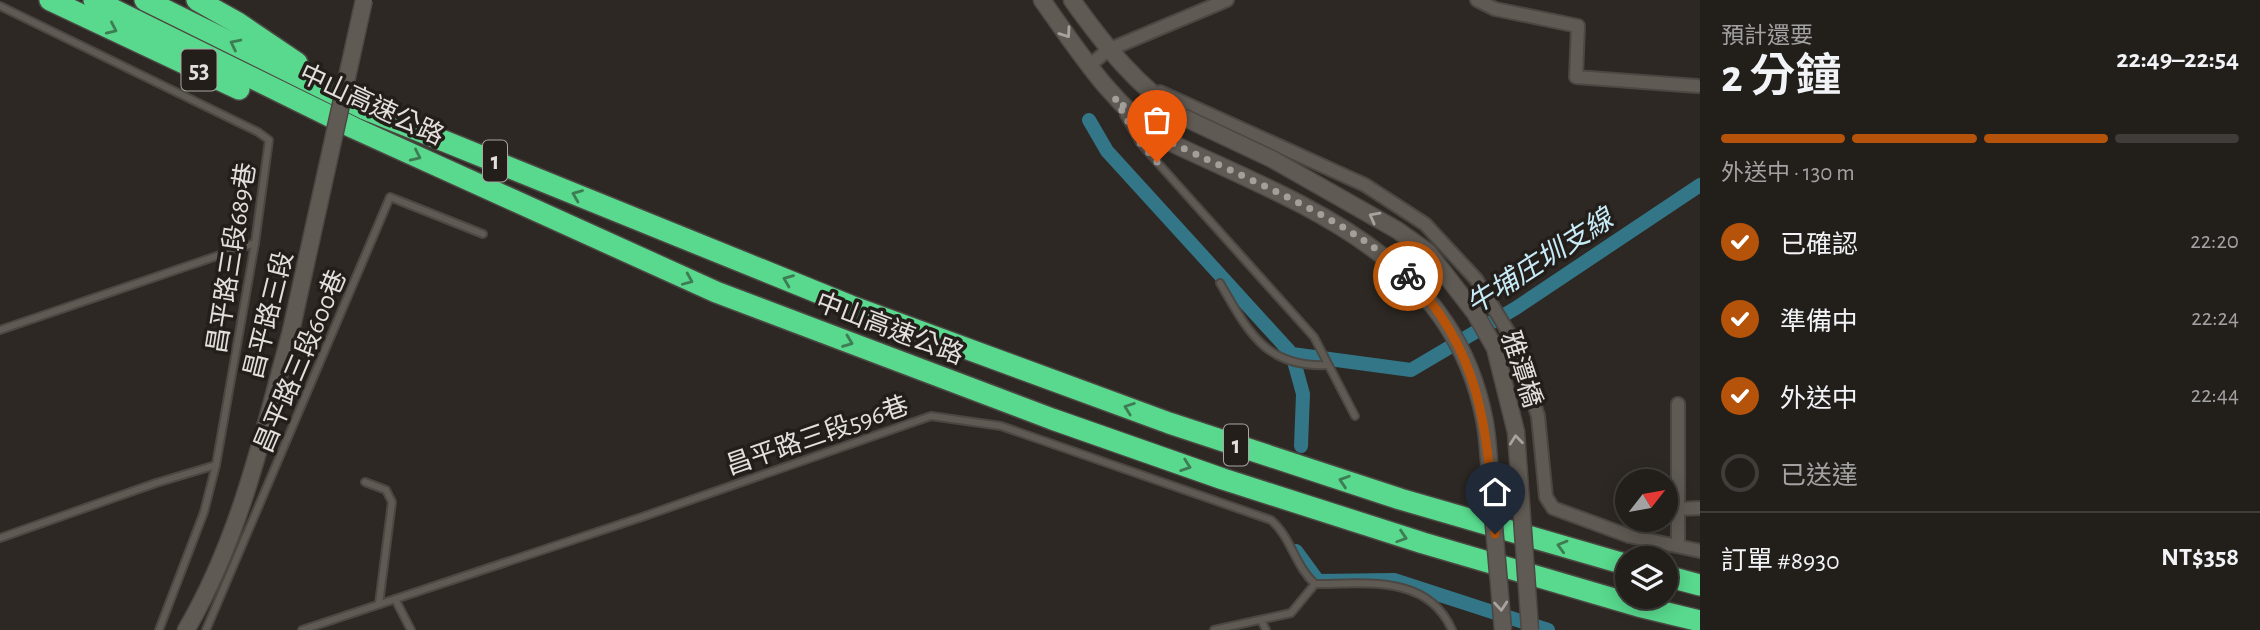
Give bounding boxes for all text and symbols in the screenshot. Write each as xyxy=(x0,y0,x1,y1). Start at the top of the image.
one-way arrow xyxy=(105,21,117,35)
one-way arrow xyxy=(1058,25,1070,38)
text: 預計還要 xyxy=(1721,25,1813,48)
one-way arrow xyxy=(230,39,242,53)
text: 22:49–22:54 xyxy=(2116,46,2239,72)
road number: 53 xyxy=(182,50,216,90)
text: 2 分鐘 xyxy=(1721,54,1842,100)
street label: 中山高速公路 xyxy=(295,59,448,150)
pin xyxy=(1127,90,1187,162)
icon: bag xyxy=(1138,101,1176,139)
road number: 1 xyxy=(483,140,507,182)
one-way arrow xyxy=(408,148,421,162)
street label: 昌平路三段689巷 xyxy=(202,161,260,355)
text: 外送中 · 130 m xyxy=(1721,162,1855,185)
one-way arrow xyxy=(572,189,584,203)
water label: 牛埔庄圳支線 xyxy=(1461,202,1621,320)
one-way arrow xyxy=(1368,212,1381,225)
icon: check xyxy=(1721,223,1759,261)
text: 22:20 xyxy=(2190,230,2239,253)
text: 已確認 xyxy=(1780,232,1858,258)
courier xyxy=(1373,241,1443,311)
street label: 昌平路三段 xyxy=(239,249,297,381)
icon: bike xyxy=(1389,257,1427,295)
street label: 昌平路三段600巷 xyxy=(249,265,351,457)
one-way arrow xyxy=(680,272,693,286)
one-way arrow xyxy=(783,274,795,288)
street label: 中山高速公路 xyxy=(812,288,967,369)
icon: check xyxy=(1721,300,1759,338)
text: 22:24 xyxy=(2191,307,2239,330)
text: 準備中 xyxy=(1780,309,1858,335)
street label: 雅潭橋 xyxy=(1497,328,1547,410)
one-way arrow xyxy=(842,334,854,348)
icon: check xyxy=(1721,377,1759,415)
text: 22:44 xyxy=(2191,384,2239,407)
text: 外送中 xyxy=(1780,386,1858,412)
street label: 昌平路三段596巷 xyxy=(722,391,912,479)
one-way arrow xyxy=(1123,402,1135,416)
road number: 1 xyxy=(1224,424,1248,466)
one-way arrow xyxy=(1509,434,1524,445)
one-way arrow xyxy=(1179,458,1191,472)
pin xyxy=(1465,462,1525,534)
text: 已送達 xyxy=(1780,463,1858,489)
north arrow xyxy=(1615,469,1678,532)
map controls xyxy=(1615,469,1678,609)
icon: home xyxy=(1476,473,1514,511)
one-way arrow xyxy=(1338,475,1351,489)
one-way arrow xyxy=(1396,528,1408,543)
one-way arrow xyxy=(1556,540,1568,555)
text: NT$358 xyxy=(2161,544,2239,570)
button: layers xyxy=(1615,546,1678,609)
text: 訂單 #8930 xyxy=(1721,548,1840,574)
one-way arrow xyxy=(1493,601,1508,612)

